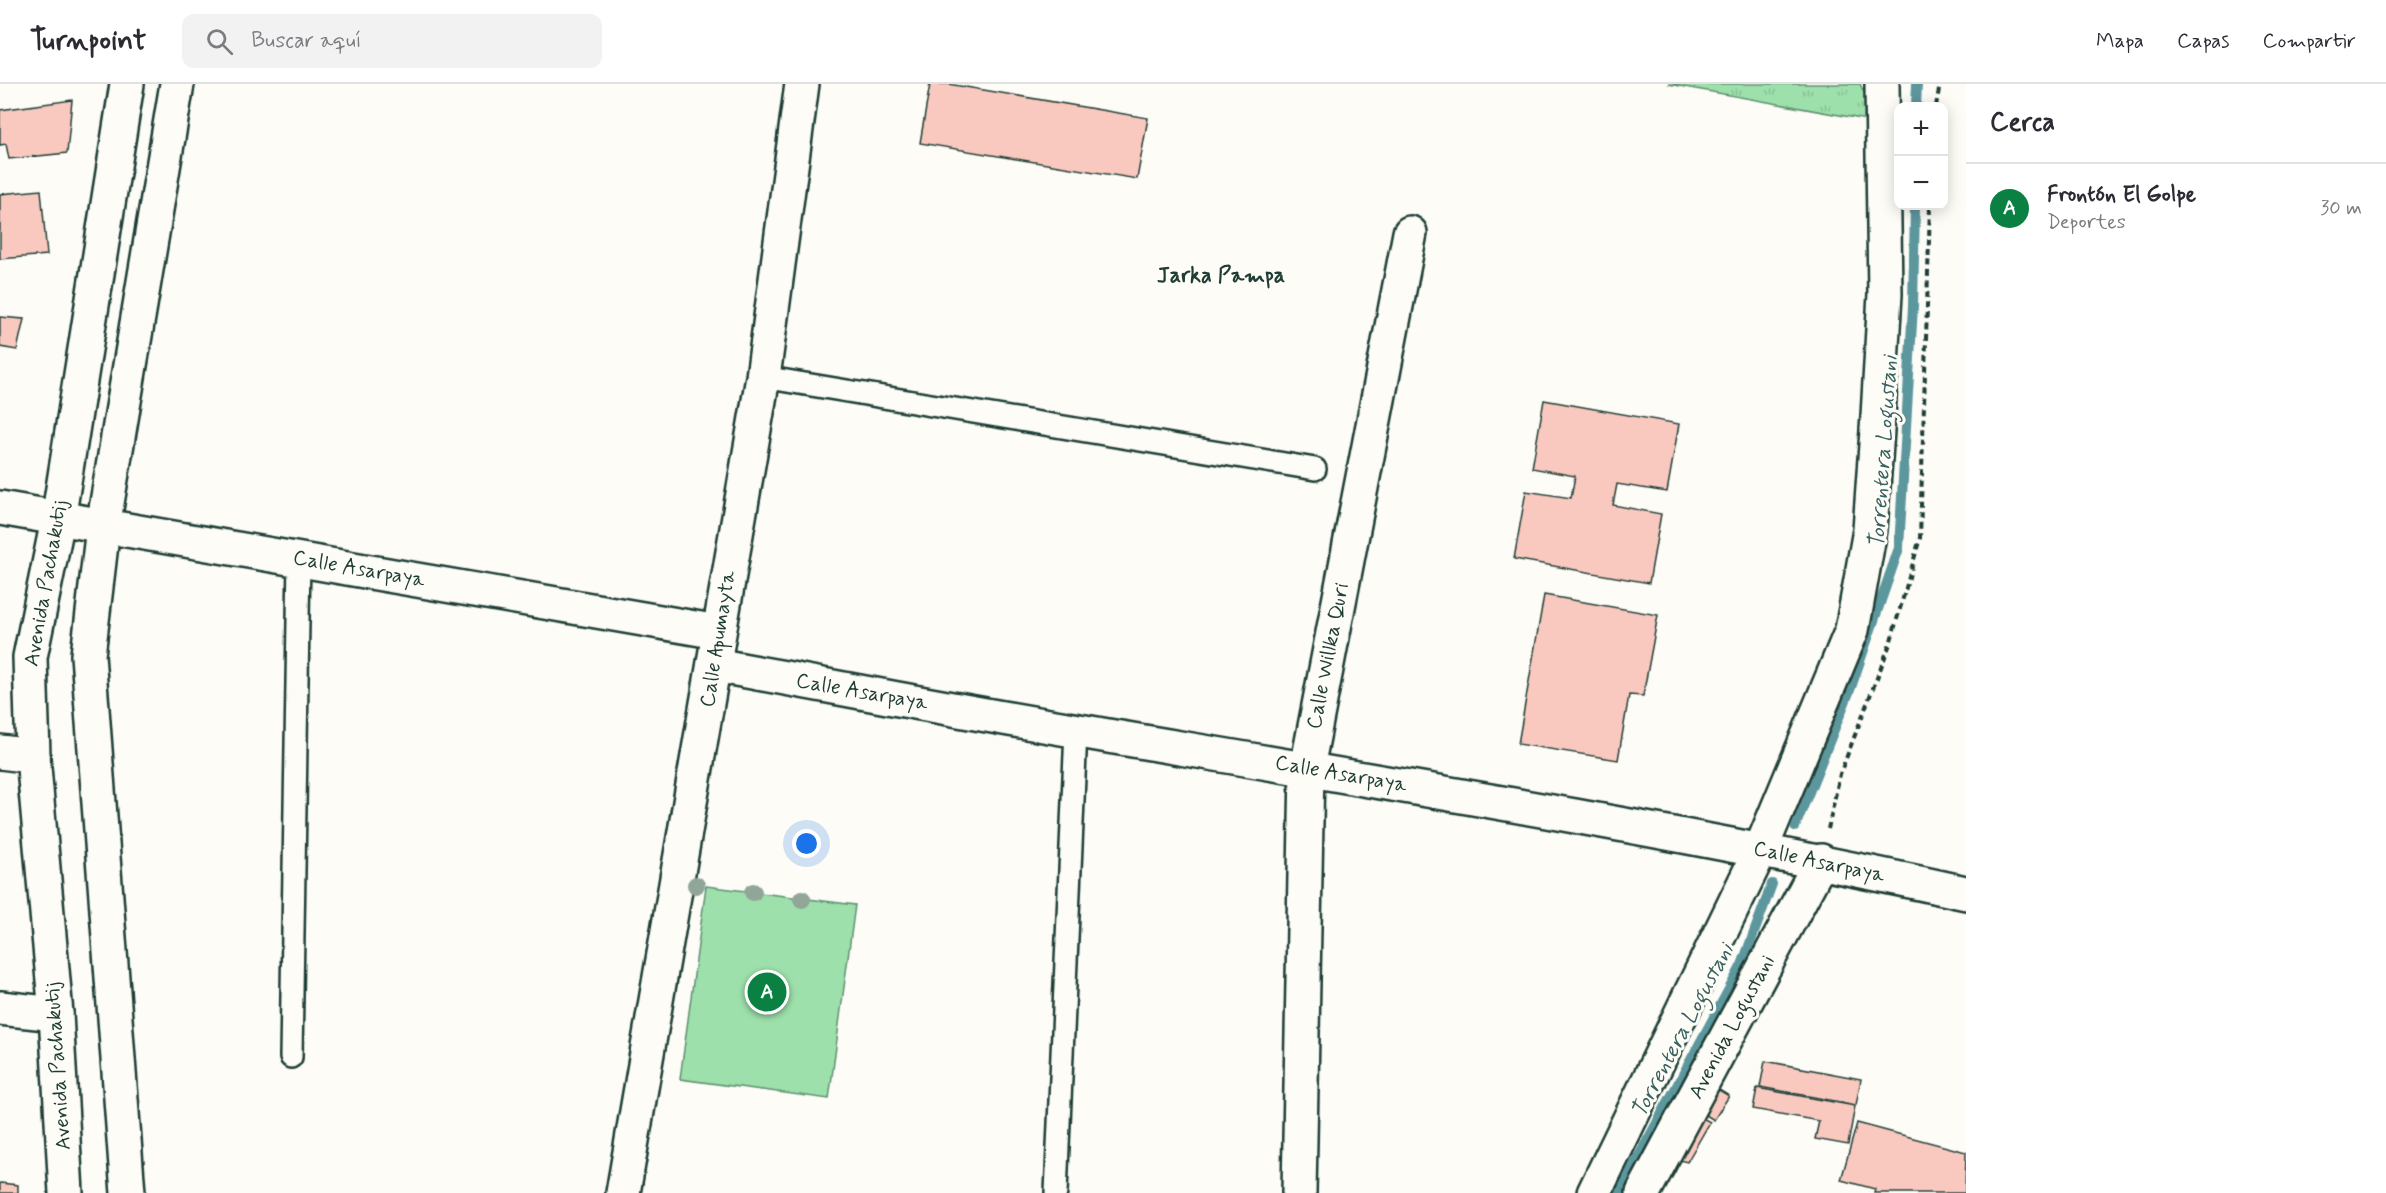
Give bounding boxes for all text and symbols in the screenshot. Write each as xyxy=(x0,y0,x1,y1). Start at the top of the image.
search box xyxy=(182,14,602,68)
text: Turnpoint xyxy=(30,23,146,60)
icon: search xyxy=(203,25,236,58)
text: Buscar aquí xyxy=(251,27,362,55)
text: Mapa xyxy=(2096,27,2144,55)
text: Capas xyxy=(2177,27,2230,55)
text: Compartir xyxy=(2263,27,2356,55)
map controls xyxy=(1894,102,1948,210)
button: + xyxy=(1894,102,1948,156)
text: Cerca xyxy=(1990,106,2055,140)
button: − xyxy=(1894,156,1948,210)
text: Frontón El Golpe xyxy=(2047,181,2196,209)
text: A xyxy=(2003,195,2016,222)
text: 30 m xyxy=(2320,195,2362,222)
text: Deportes xyxy=(2047,209,2126,236)
district label: Jarka Pampa xyxy=(1157,262,1285,290)
water label: Torrentera Logustani xyxy=(1863,353,1908,550)
street label: Avenida Pachakutij xyxy=(18,497,74,669)
street label: Calle Asarpaya xyxy=(291,544,428,594)
street label: Calle Apumayta xyxy=(693,568,744,709)
street label: Calle Willka Quri xyxy=(1300,580,1356,732)
street label: Calle Asarpaya xyxy=(794,667,931,717)
street label: Calle Asarpaya xyxy=(1273,749,1410,799)
your location xyxy=(792,829,821,858)
street label: Calle Asarpaya xyxy=(1751,834,1888,890)
water label: Torrentera Logustani xyxy=(1625,937,1744,1124)
street label: Avenida Logustani xyxy=(1682,950,1784,1105)
pin: A xyxy=(748,970,786,1014)
street label: Avenida Pachakutij xyxy=(38,981,78,1151)

